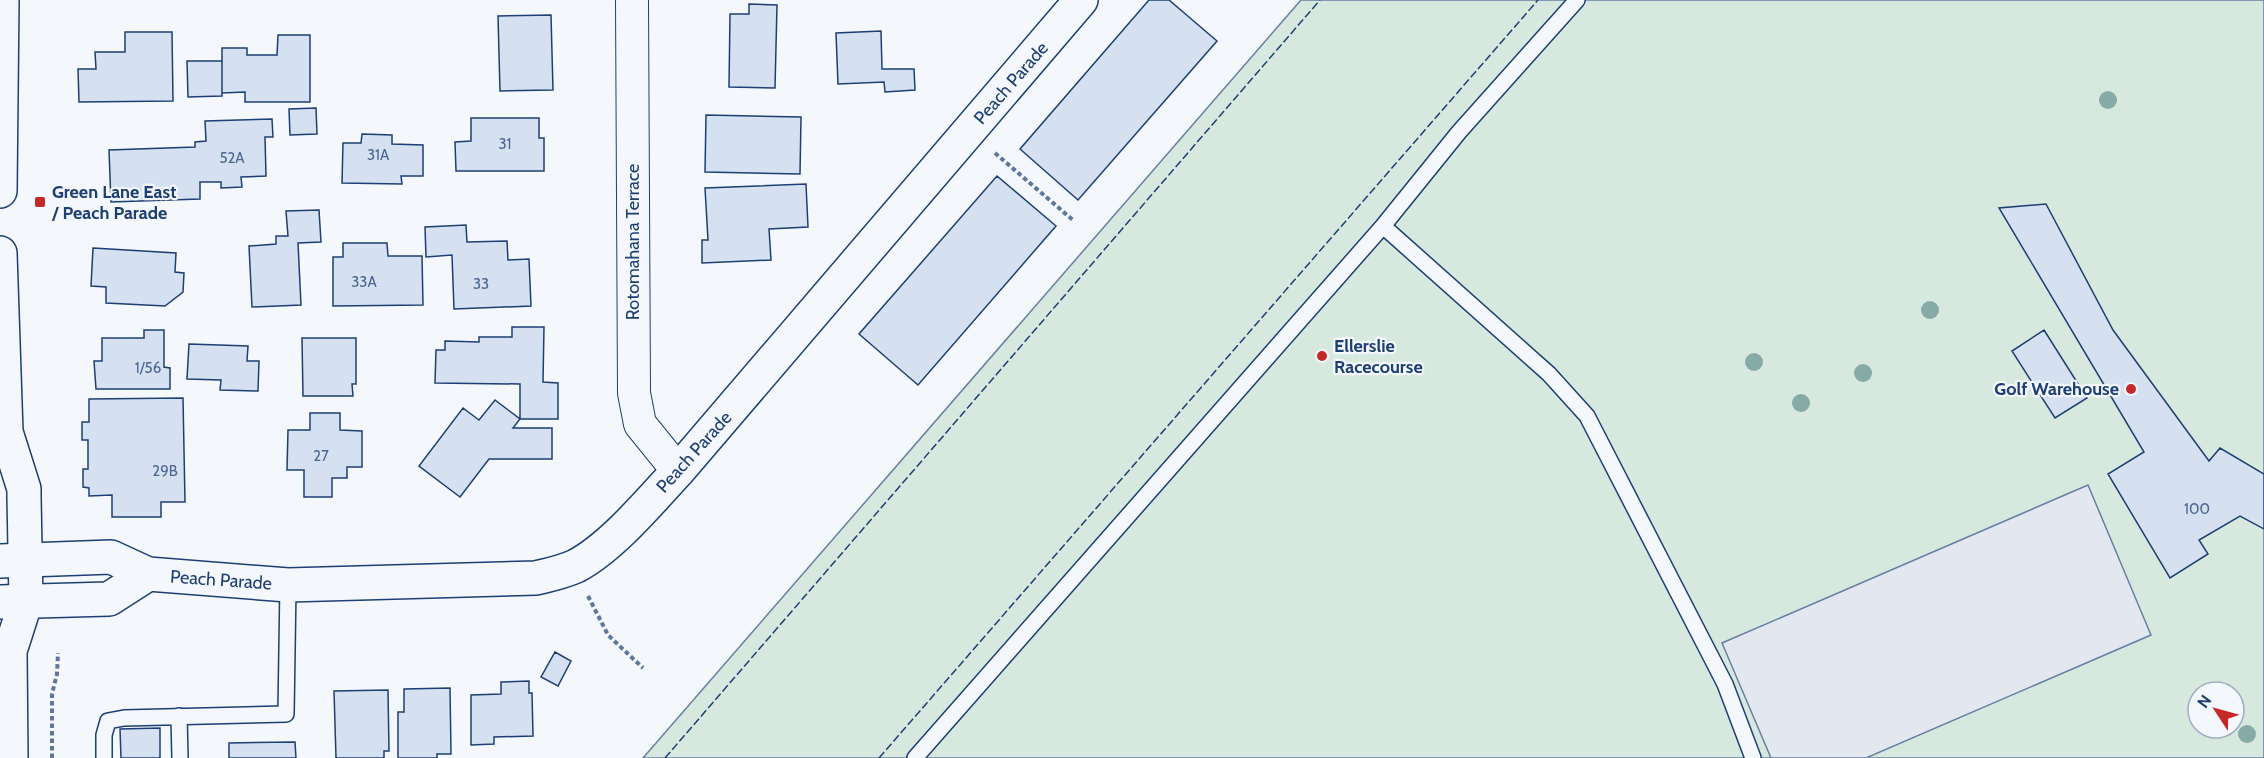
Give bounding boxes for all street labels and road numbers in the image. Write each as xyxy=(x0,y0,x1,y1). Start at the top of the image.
street label: Peach Parade xyxy=(969,37,1053,129)
street label: Rotomahana Terrace xyxy=(622,164,644,320)
street label: Peach Parade xyxy=(652,407,736,497)
street label: Peach Parade xyxy=(169,565,273,595)

